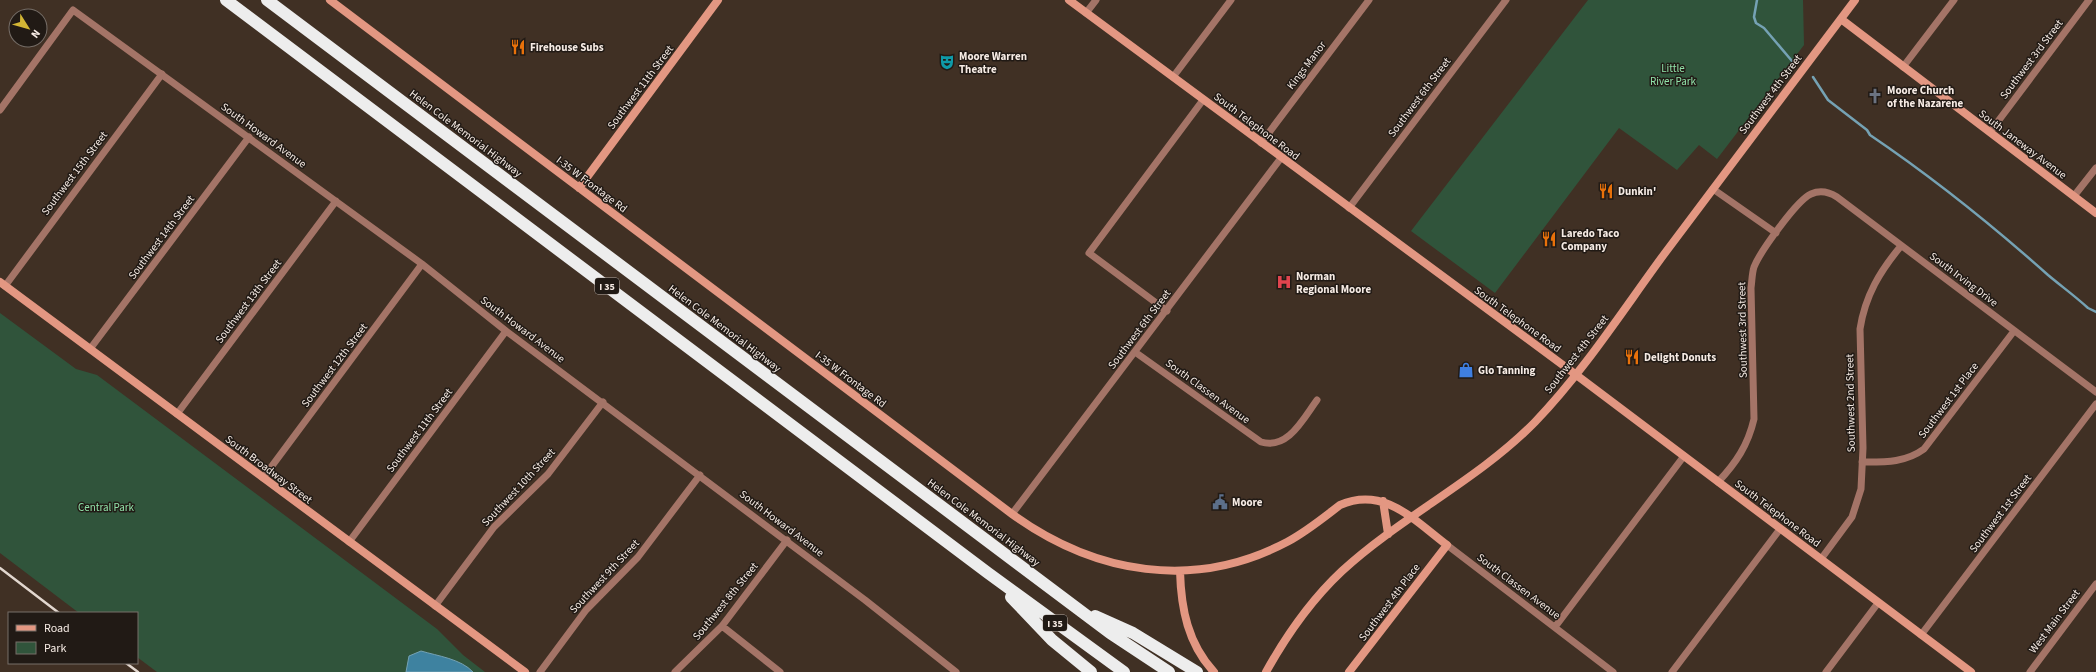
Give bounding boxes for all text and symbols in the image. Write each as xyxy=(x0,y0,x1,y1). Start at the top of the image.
north arrow xyxy=(8,8,48,48)
street label: Southwest 3rd Street xyxy=(1996,16,2066,102)
text: N xyxy=(27,26,44,41)
restaurant icon: Firehouse Subs xyxy=(509,38,527,56)
street label: Kings Manor xyxy=(1283,38,1330,92)
place label: Firehouse Subs xyxy=(530,40,604,55)
street label: Southwest 11th Street xyxy=(604,42,677,132)
place label: Moore Warren Theatre xyxy=(959,49,1027,77)
street label: Southwest 4th Street xyxy=(1735,51,1805,137)
theatre icon: Moore Warren Theatre xyxy=(938,53,956,71)
street label: Southwest 6th Street xyxy=(1384,54,1454,140)
park label: Little River Park xyxy=(1650,61,1697,89)
place label: Moore Church of the Nazarene xyxy=(1887,83,1963,111)
street label: Helen Cole Memorial Highway xyxy=(406,86,525,181)
church icon: Moore Church of the Nazarene xyxy=(1866,87,1884,105)
street label: South Telephone Road xyxy=(1211,89,1303,164)
street label: South Howard Avenue xyxy=(218,99,310,172)
street label: South Janeway Avenue xyxy=(1976,106,2070,183)
street label: Southwest 15th Street xyxy=(38,128,111,218)
street label: I-35 W Frontage Rd xyxy=(553,153,630,216)
restaurant icon: Dunkin' xyxy=(1597,182,1615,200)
place label: Dunkin' xyxy=(1618,184,1656,199)
street label: Southwest 14th Street xyxy=(125,192,198,282)
place label: Laredo Taco Company xyxy=(1561,226,1619,254)
restaurant icon: Laredo Taco Company xyxy=(1540,230,1558,248)
street label: South Irving Drive xyxy=(1926,249,2001,310)
street label: Southwest 13th Street xyxy=(212,256,285,346)
place label: Norman Regional Moore xyxy=(1296,269,1372,297)
hospital icon: Norman Regional Moore xyxy=(1275,273,1293,291)
road number: I 35 xyxy=(595,278,619,294)
street label: Helen Cole Memorial Highway xyxy=(665,281,784,376)
street label: Southwest 3rd Street xyxy=(1734,281,1751,378)
street label: South Telephone Road xyxy=(1471,283,1564,356)
street label: Southwest 6th Street xyxy=(1104,286,1174,372)
street label: South Howard Avenue xyxy=(477,293,568,366)
street label: Southwest 4th Street xyxy=(1541,312,1612,397)
street label: Southwest 12th Street xyxy=(298,320,371,410)
street label: I-35 W Frontage Rd xyxy=(812,348,889,411)
restaurant icon: Delight Donuts xyxy=(1623,348,1641,366)
place label: Delight Donuts xyxy=(1644,350,1716,365)
street label: Southwest 2nd Street xyxy=(1842,353,1859,452)
street label: South Classen Avenue xyxy=(1162,356,1253,428)
street label: Southwest 1st Place xyxy=(1915,359,1982,441)
shop icon: Glo Tanning xyxy=(1457,361,1475,379)
place label: Glo Tanning xyxy=(1478,363,1536,378)
street label: Southwest 11th Street xyxy=(383,385,456,475)
street label: South Broadway Street xyxy=(222,432,316,507)
street label: Southwest 10th Street xyxy=(478,445,559,530)
street label: Southwest 1st Street xyxy=(1966,471,2035,556)
street label: Helen Cole Memorial Highway xyxy=(924,475,1043,570)
street label: South Telephone Road xyxy=(1732,476,1824,551)
street label: South Howard Avenue xyxy=(736,487,827,560)
public building icon: Moore xyxy=(1211,493,1229,511)
place label: Moore xyxy=(1232,495,1263,510)
park label: Central Park xyxy=(78,500,135,515)
street label: Southwest 9th Street xyxy=(566,536,643,617)
street label: South Classen Avenue xyxy=(1474,550,1564,623)
street label: Southwest 8th Street xyxy=(689,559,762,643)
street label: Southwest 4th Place xyxy=(1355,560,1424,644)
street label: West Main Street xyxy=(2025,586,2084,656)
legend xyxy=(8,612,138,664)
road number: I 35 xyxy=(1043,615,1067,631)
text: Road xyxy=(44,620,70,637)
text: Park xyxy=(44,640,66,657)

